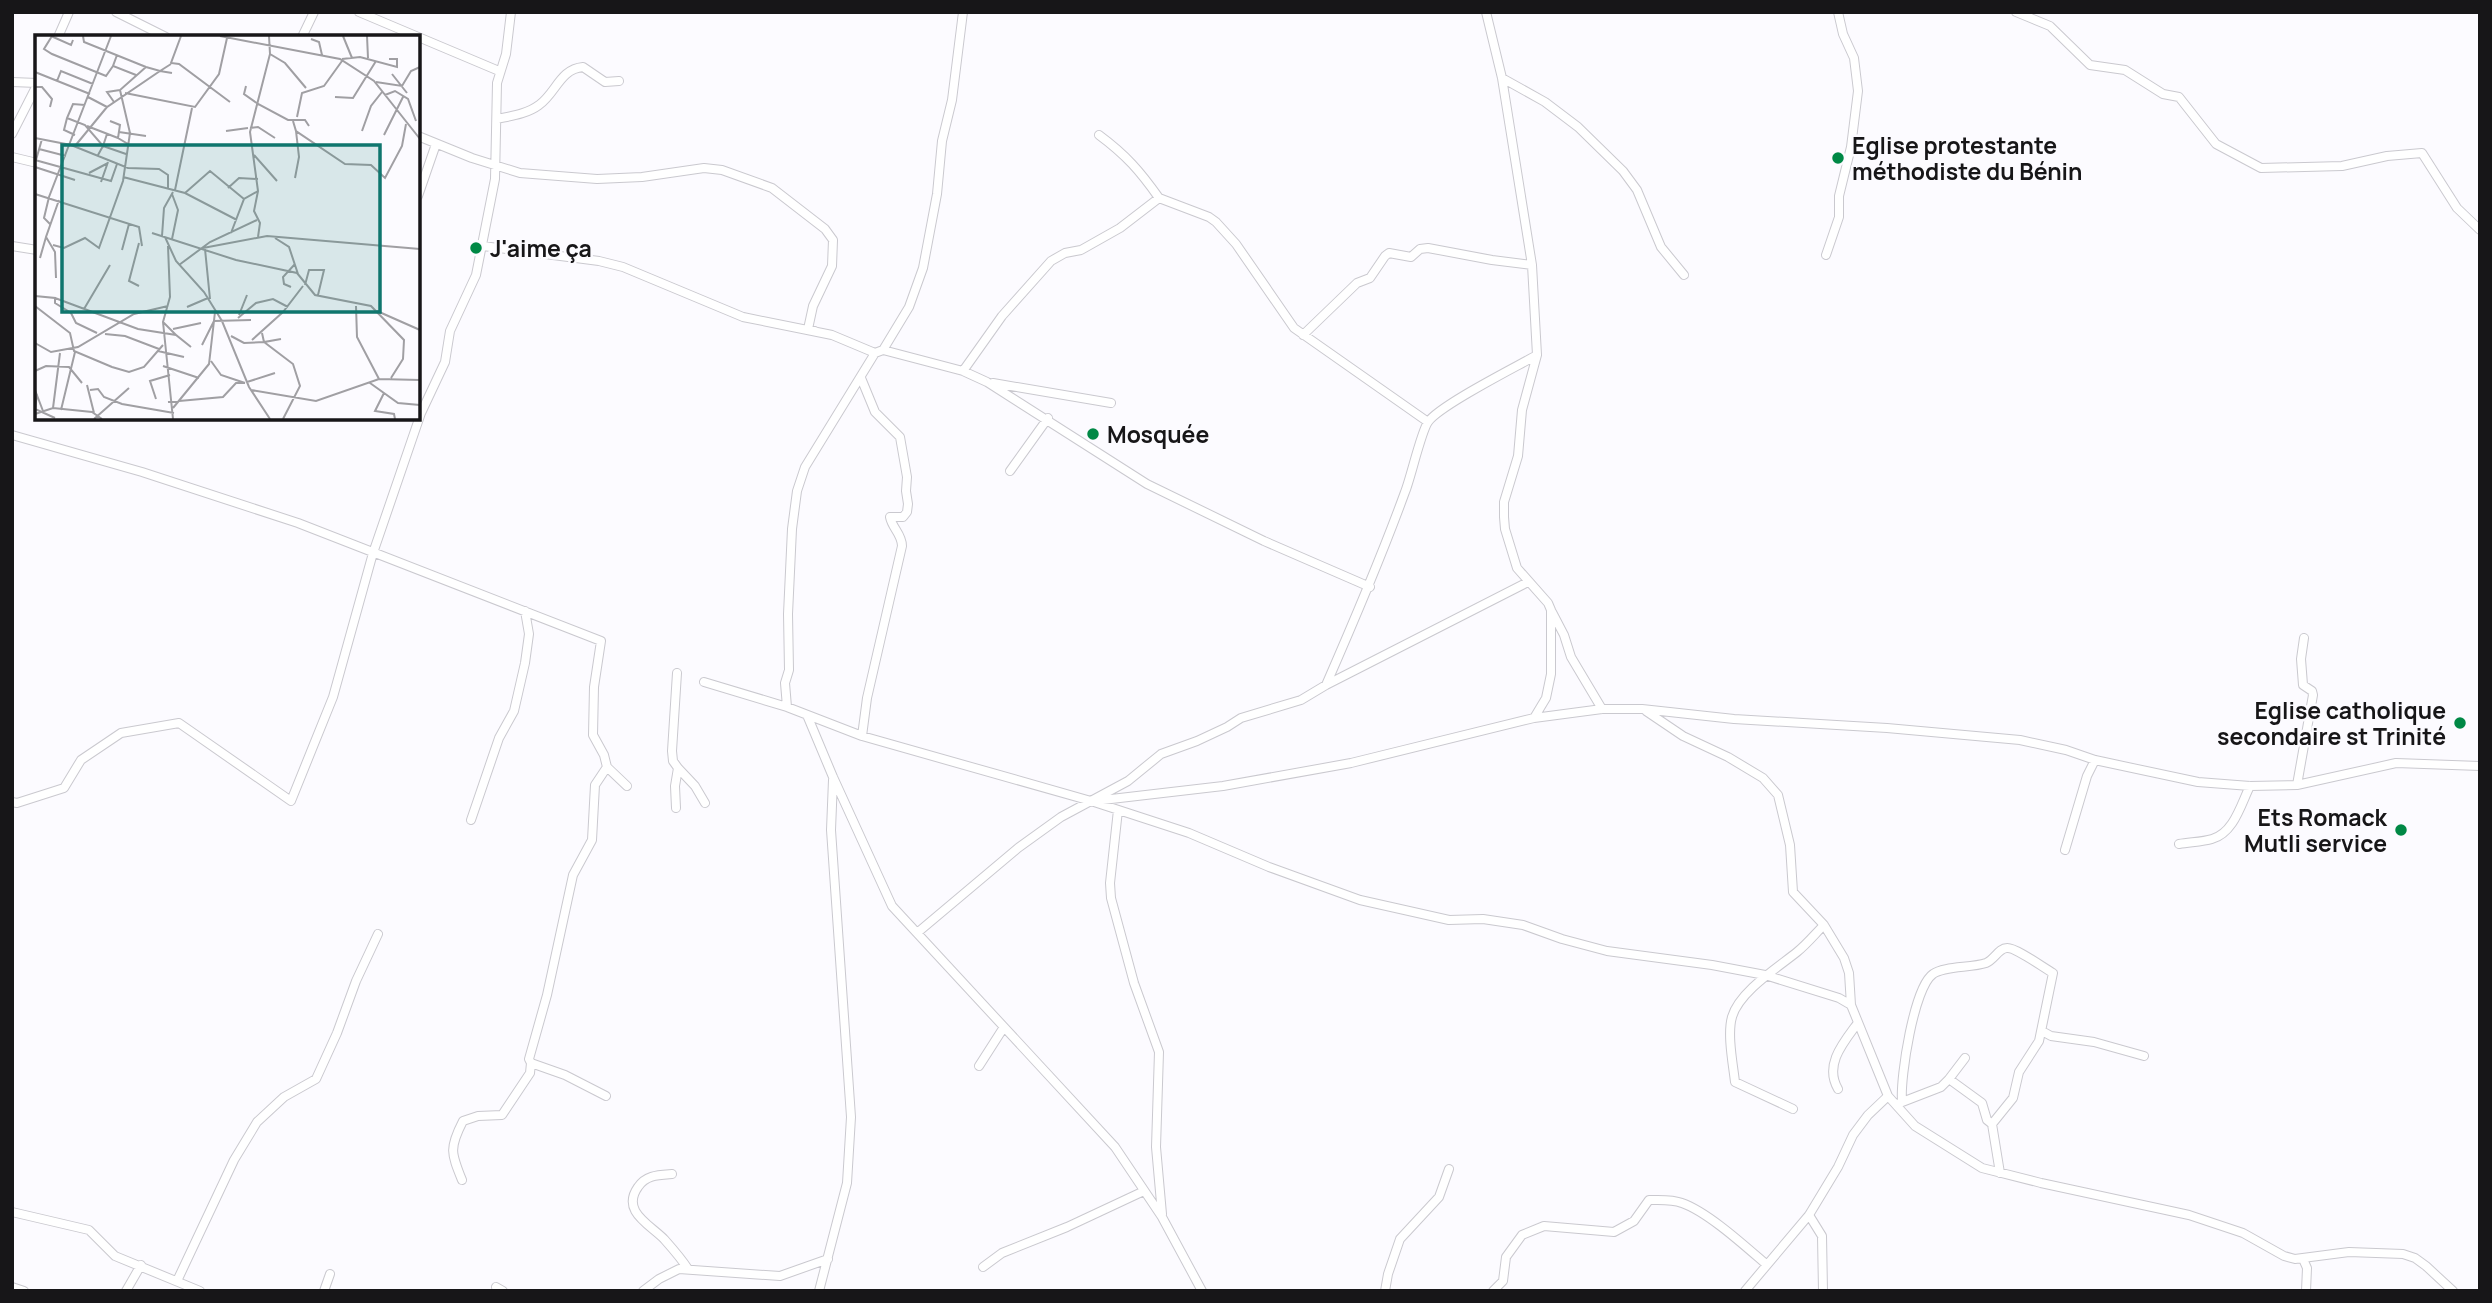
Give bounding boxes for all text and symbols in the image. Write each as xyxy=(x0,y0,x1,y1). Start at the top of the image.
inset map xyxy=(35,35,420,420)
place label: Eglise protestante méthodiste du Bénin xyxy=(1852,129,2082,187)
marker: Eglise protestante méthodiste du Bénin xyxy=(1830,150,1846,166)
place label: J'aime ça xyxy=(490,232,592,264)
marker: J'aime ça xyxy=(468,240,484,256)
place label: Mosquée xyxy=(1107,418,1209,450)
marker: Mosquée xyxy=(1085,426,1101,442)
place label: Eglise catholique secondaire st Trinité xyxy=(2217,694,2446,752)
marker: Eglise catholique secondaire st Trinité xyxy=(2452,715,2468,731)
place label: Ets Romack Mutli service xyxy=(2244,801,2388,859)
marker: Ets Romack Mutli service xyxy=(2393,822,2409,838)

